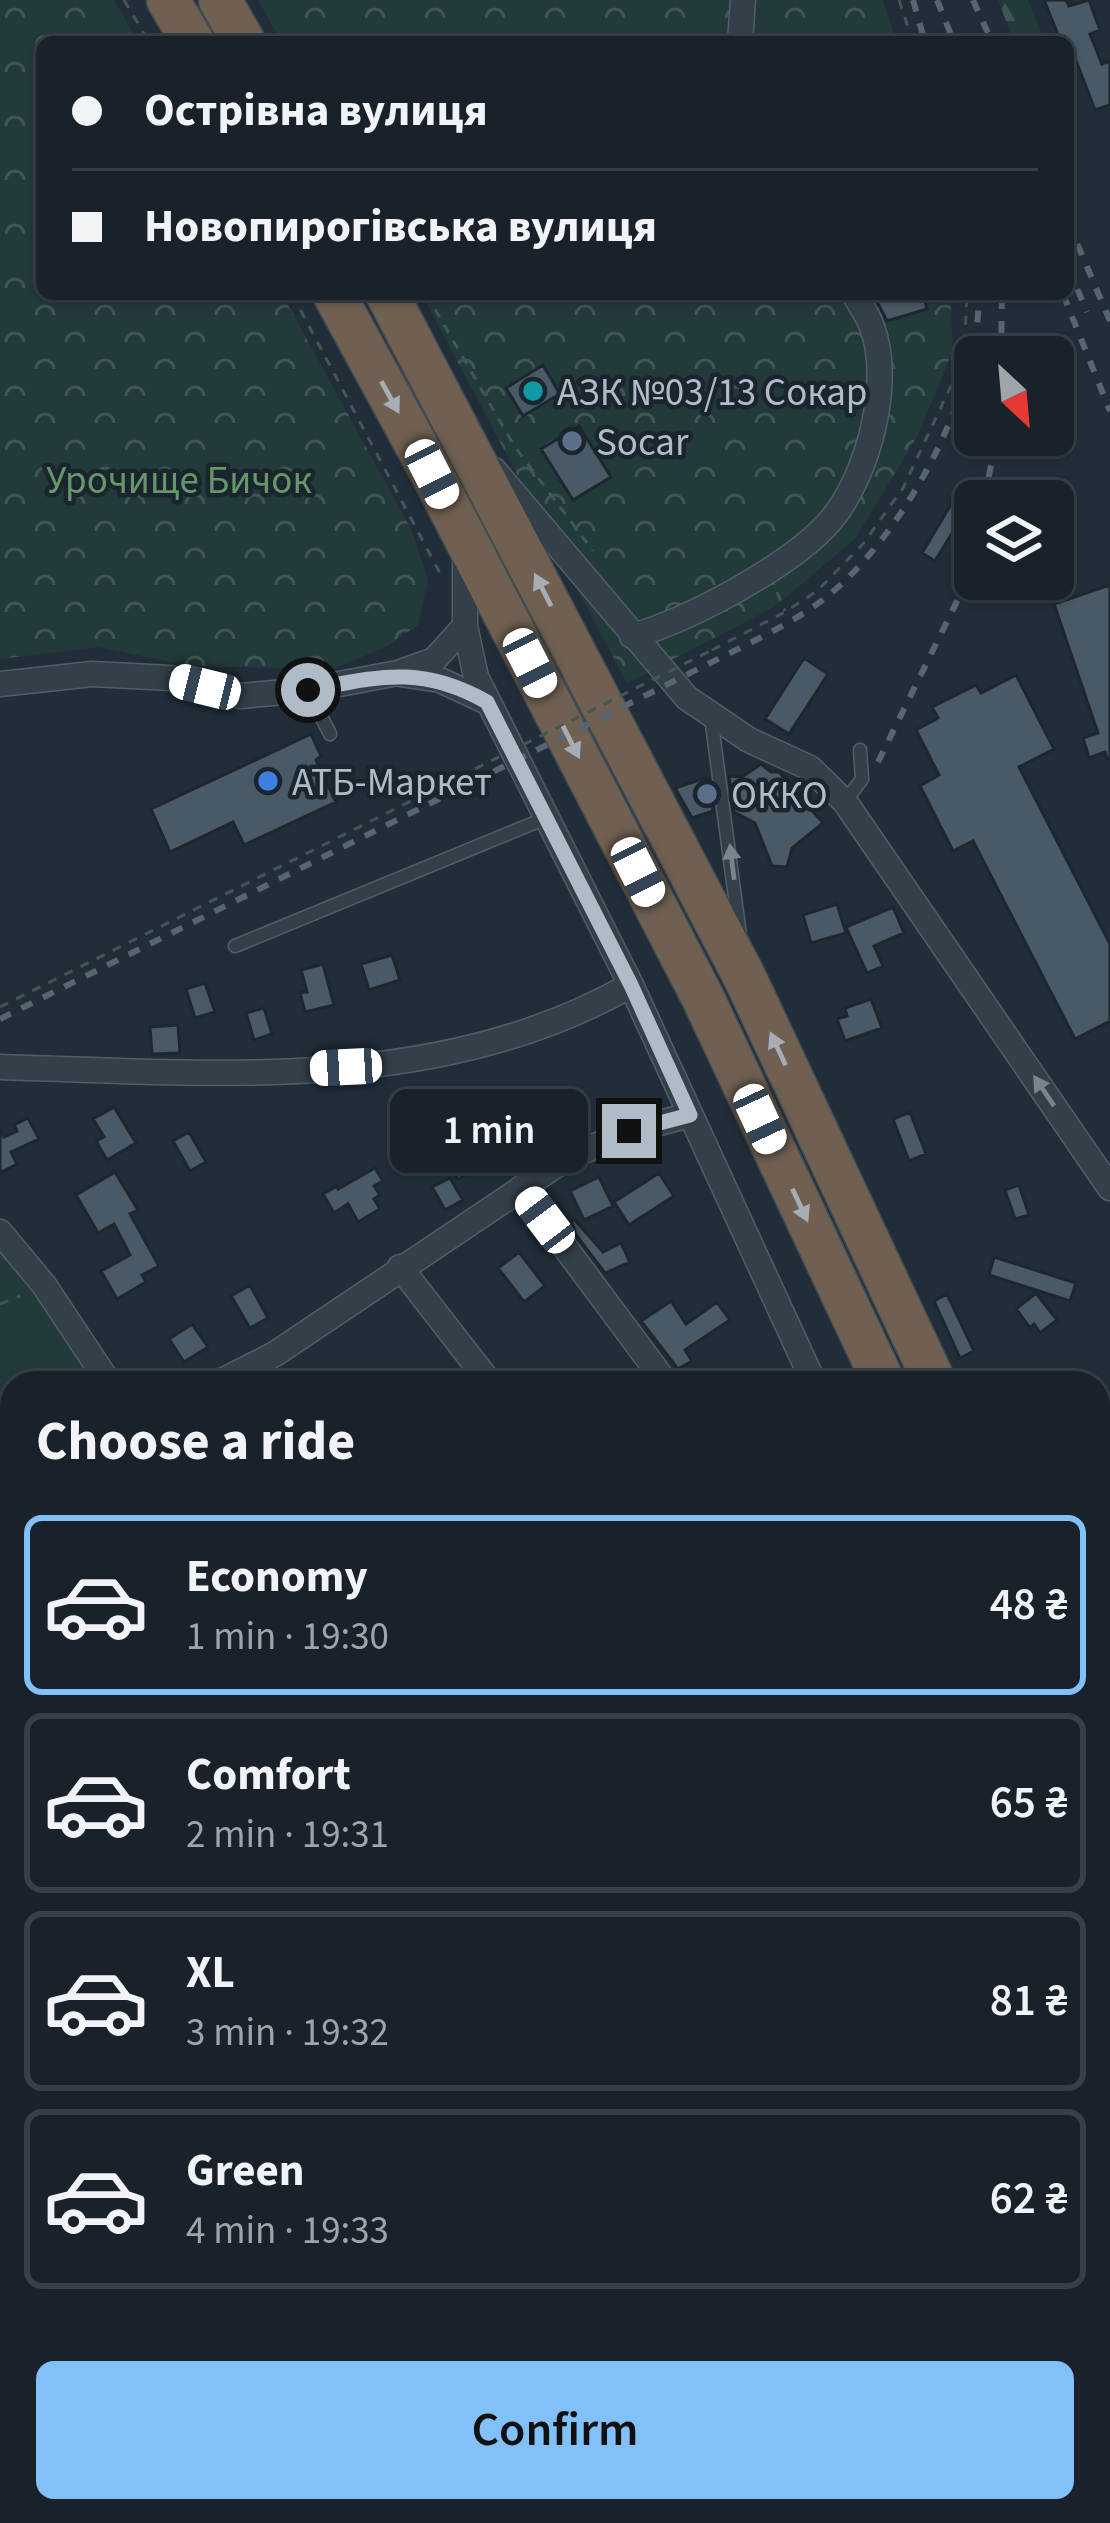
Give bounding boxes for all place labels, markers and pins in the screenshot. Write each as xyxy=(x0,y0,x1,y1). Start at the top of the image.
place label: АЗК №03/13 Сокар xyxy=(557,365,867,421)
marker: АЗК №03/13 Сокар xyxy=(520,378,546,404)
place label: Socar xyxy=(596,415,689,471)
marker: Socar xyxy=(559,428,585,454)
place label: АТБ-Маркет xyxy=(292,755,492,811)
marker: АТБ-Маркет xyxy=(255,768,281,794)
place label: ОККО xyxy=(731,768,828,824)
marker: ОККО xyxy=(694,781,720,807)

